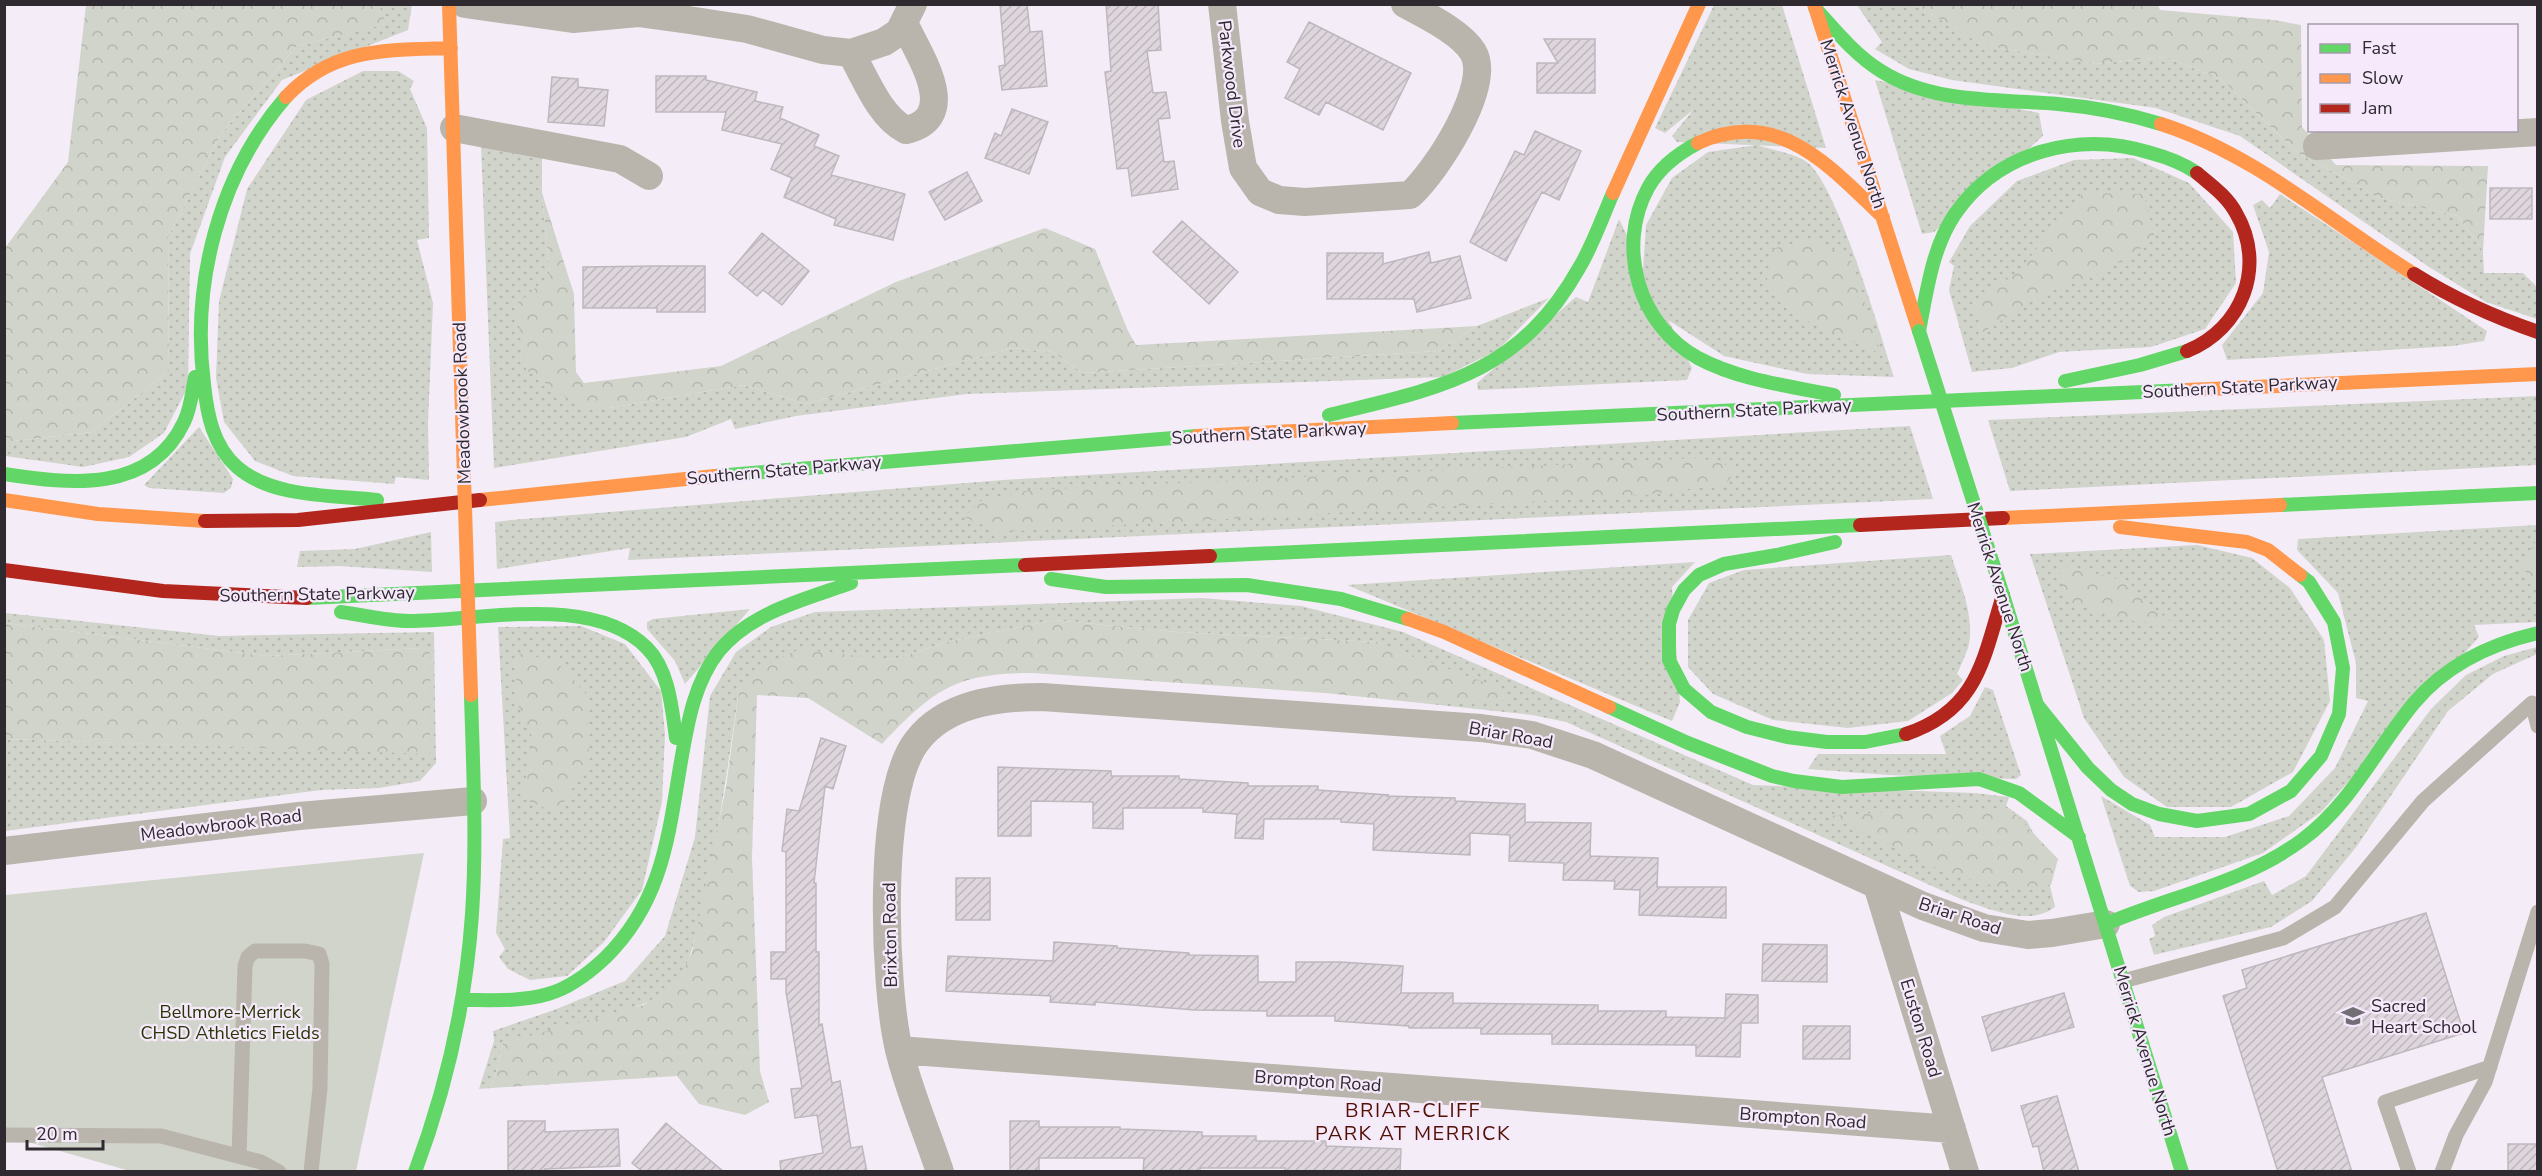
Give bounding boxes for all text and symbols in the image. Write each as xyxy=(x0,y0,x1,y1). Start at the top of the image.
street label: Parkwood Drive xyxy=(1212,19,1252,149)
legend xyxy=(2308,24,2518,132)
street label: Merrick Avenue North xyxy=(1814,36,1892,212)
text: Fast xyxy=(2362,36,2397,60)
text: Slow xyxy=(2362,66,2403,90)
text: Jam xyxy=(2361,96,2393,120)
street label: Meadowbrook Road xyxy=(447,321,477,485)
street label: Southern State Parkway xyxy=(2142,370,2339,404)
street label: Southern State Parkway xyxy=(1656,393,1853,427)
street label: Southern State Parkway xyxy=(1171,416,1368,450)
street label: Southern State Parkway xyxy=(686,449,883,490)
street label: Merrick Avenue North xyxy=(1961,499,2039,675)
street label: Southern State Parkway xyxy=(219,580,416,608)
street label: Briar Road xyxy=(1467,716,1555,754)
street label: Meadowbrook Road xyxy=(139,803,303,847)
street label: Brixton Road xyxy=(877,882,903,988)
street label: Briar Road xyxy=(1916,891,2004,941)
street label: Merrick Avenue North xyxy=(2108,963,2182,1139)
street label: Euston Road xyxy=(1895,976,1947,1080)
place label: Sacred Heart School xyxy=(2371,994,2477,1039)
park label: Bellmore-Merrick CHSD Athletics Fields xyxy=(140,1000,320,1045)
school or university icon: Sacred Heart School xyxy=(2340,1003,2366,1029)
street label: Brompton Road xyxy=(1254,1065,1382,1097)
district label: BRIAR-CLIFF PARK AT MERRICK xyxy=(1315,1097,1511,1147)
street label: Brompton Road xyxy=(1739,1102,1867,1134)
scale bar xyxy=(27,1113,104,1151)
text: 20 m xyxy=(36,1122,78,1146)

